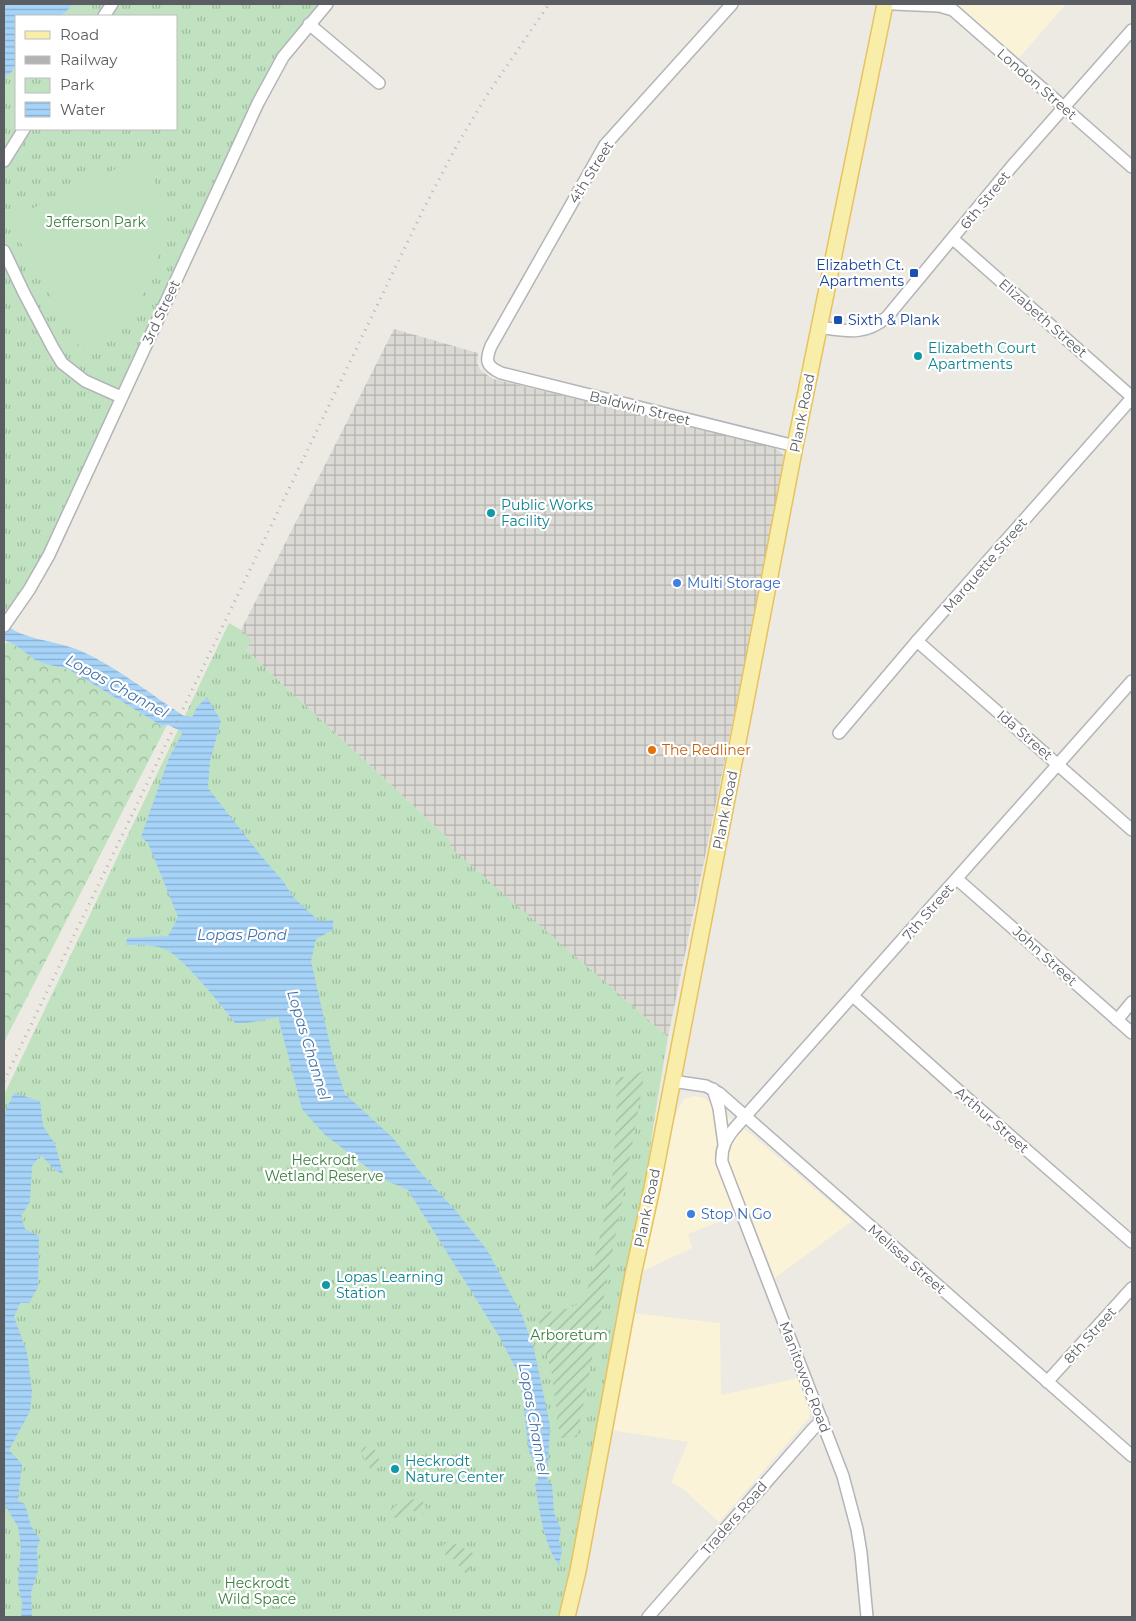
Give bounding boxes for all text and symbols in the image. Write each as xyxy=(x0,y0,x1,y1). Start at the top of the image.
legend xyxy=(15,15,178,130)
text: Road xyxy=(60,25,99,44)
street label: London Street xyxy=(993,44,1081,124)
text: Railway xyxy=(60,50,118,69)
text: Park xyxy=(60,75,94,94)
text: Water xyxy=(60,100,106,119)
street label: 4th Street xyxy=(565,137,617,207)
street label: 6th Street xyxy=(956,167,1014,233)
park label: Jefferson Park xyxy=(45,213,146,231)
place label: Elizabeth Ct. Apartments xyxy=(816,256,904,290)
marker: Elizabeth Ct. Apartments xyxy=(908,267,920,279)
street label: Elizabeth Street xyxy=(995,275,1091,362)
street label: 3rd Street xyxy=(138,277,184,347)
place label: Sixth & Plank xyxy=(848,311,940,329)
marker: Sixth & Plank xyxy=(832,314,844,326)
place label: Elizabeth Court Apartments xyxy=(928,339,1037,373)
marker: Elizabeth Court Apartments xyxy=(912,350,924,362)
street label: Plank Road xyxy=(786,372,818,454)
street label: Baldwin Street xyxy=(588,387,693,429)
place label: Public Works Facility xyxy=(501,496,593,530)
marker: Public Works Facility xyxy=(485,507,497,519)
street label: Marquette Street xyxy=(939,514,1031,616)
place label: Multi Storage xyxy=(687,574,781,592)
marker: Multi Storage xyxy=(671,577,683,589)
water label: Lopas Channel xyxy=(62,650,172,722)
street label: Ida Street xyxy=(993,706,1057,764)
place label: The Redliner xyxy=(662,741,751,759)
marker: The Redliner xyxy=(646,744,658,756)
street label: Plank Road xyxy=(709,769,741,851)
street label: 7th Street xyxy=(899,880,958,944)
street label: John Street xyxy=(1008,922,1081,990)
water label: Lopas Pond xyxy=(197,925,288,944)
water label: Lopas Channel xyxy=(283,988,335,1102)
street label: Arthur Street xyxy=(951,1083,1033,1157)
park label: Heckrodt Wetland Reserve xyxy=(264,1151,384,1185)
street label: Plank Road xyxy=(630,1167,664,1249)
place label: Stop N Go xyxy=(701,1205,772,1223)
marker: Stop N Go xyxy=(685,1208,697,1220)
street label: Melissa Street xyxy=(864,1220,950,1298)
place label: Lopas Learning Station xyxy=(336,1268,444,1302)
marker: Lopas Learning Station xyxy=(320,1279,332,1291)
street label: 8th Street xyxy=(1060,1303,1120,1367)
street label: Manitowoc Road xyxy=(775,1319,835,1435)
park label: Arboretum xyxy=(530,1326,608,1344)
water label: Lopas Channel xyxy=(515,1361,553,1477)
place label: Heckrodt Nature Center xyxy=(405,1452,505,1486)
marker: Heckrodt Nature Center xyxy=(389,1463,401,1475)
street label: Traders Road xyxy=(697,1477,771,1559)
park label: Heckrodt Wild Space xyxy=(218,1574,296,1608)

